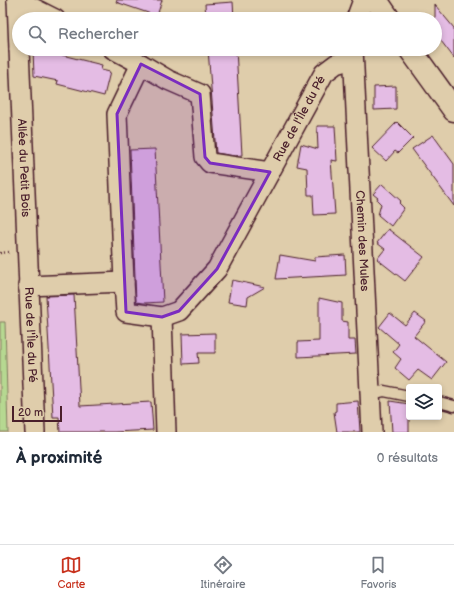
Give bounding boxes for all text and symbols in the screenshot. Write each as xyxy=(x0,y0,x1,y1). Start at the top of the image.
search box xyxy=(12,12,442,56)
icon: search xyxy=(26,23,48,45)
text: Rechercher xyxy=(58,25,138,44)
street label: Rue de l'Île du Pé xyxy=(270,73,329,164)
street label: Allée du Petit Bois xyxy=(14,118,34,217)
street label: Chemin des Mules xyxy=(353,190,373,292)
street label: Rue de l'Île du Pé xyxy=(21,287,40,383)
map controls xyxy=(406,384,442,420)
button: layers xyxy=(406,384,442,420)
scale bar xyxy=(12,404,62,423)
text: 20 m xyxy=(18,406,43,419)
text: À proximité xyxy=(16,448,102,468)
text: 0 résultats xyxy=(377,450,438,466)
tab: Carte xyxy=(58,554,85,591)
tab: Itinéraire xyxy=(200,554,245,591)
tab: Favoris xyxy=(361,554,396,591)

